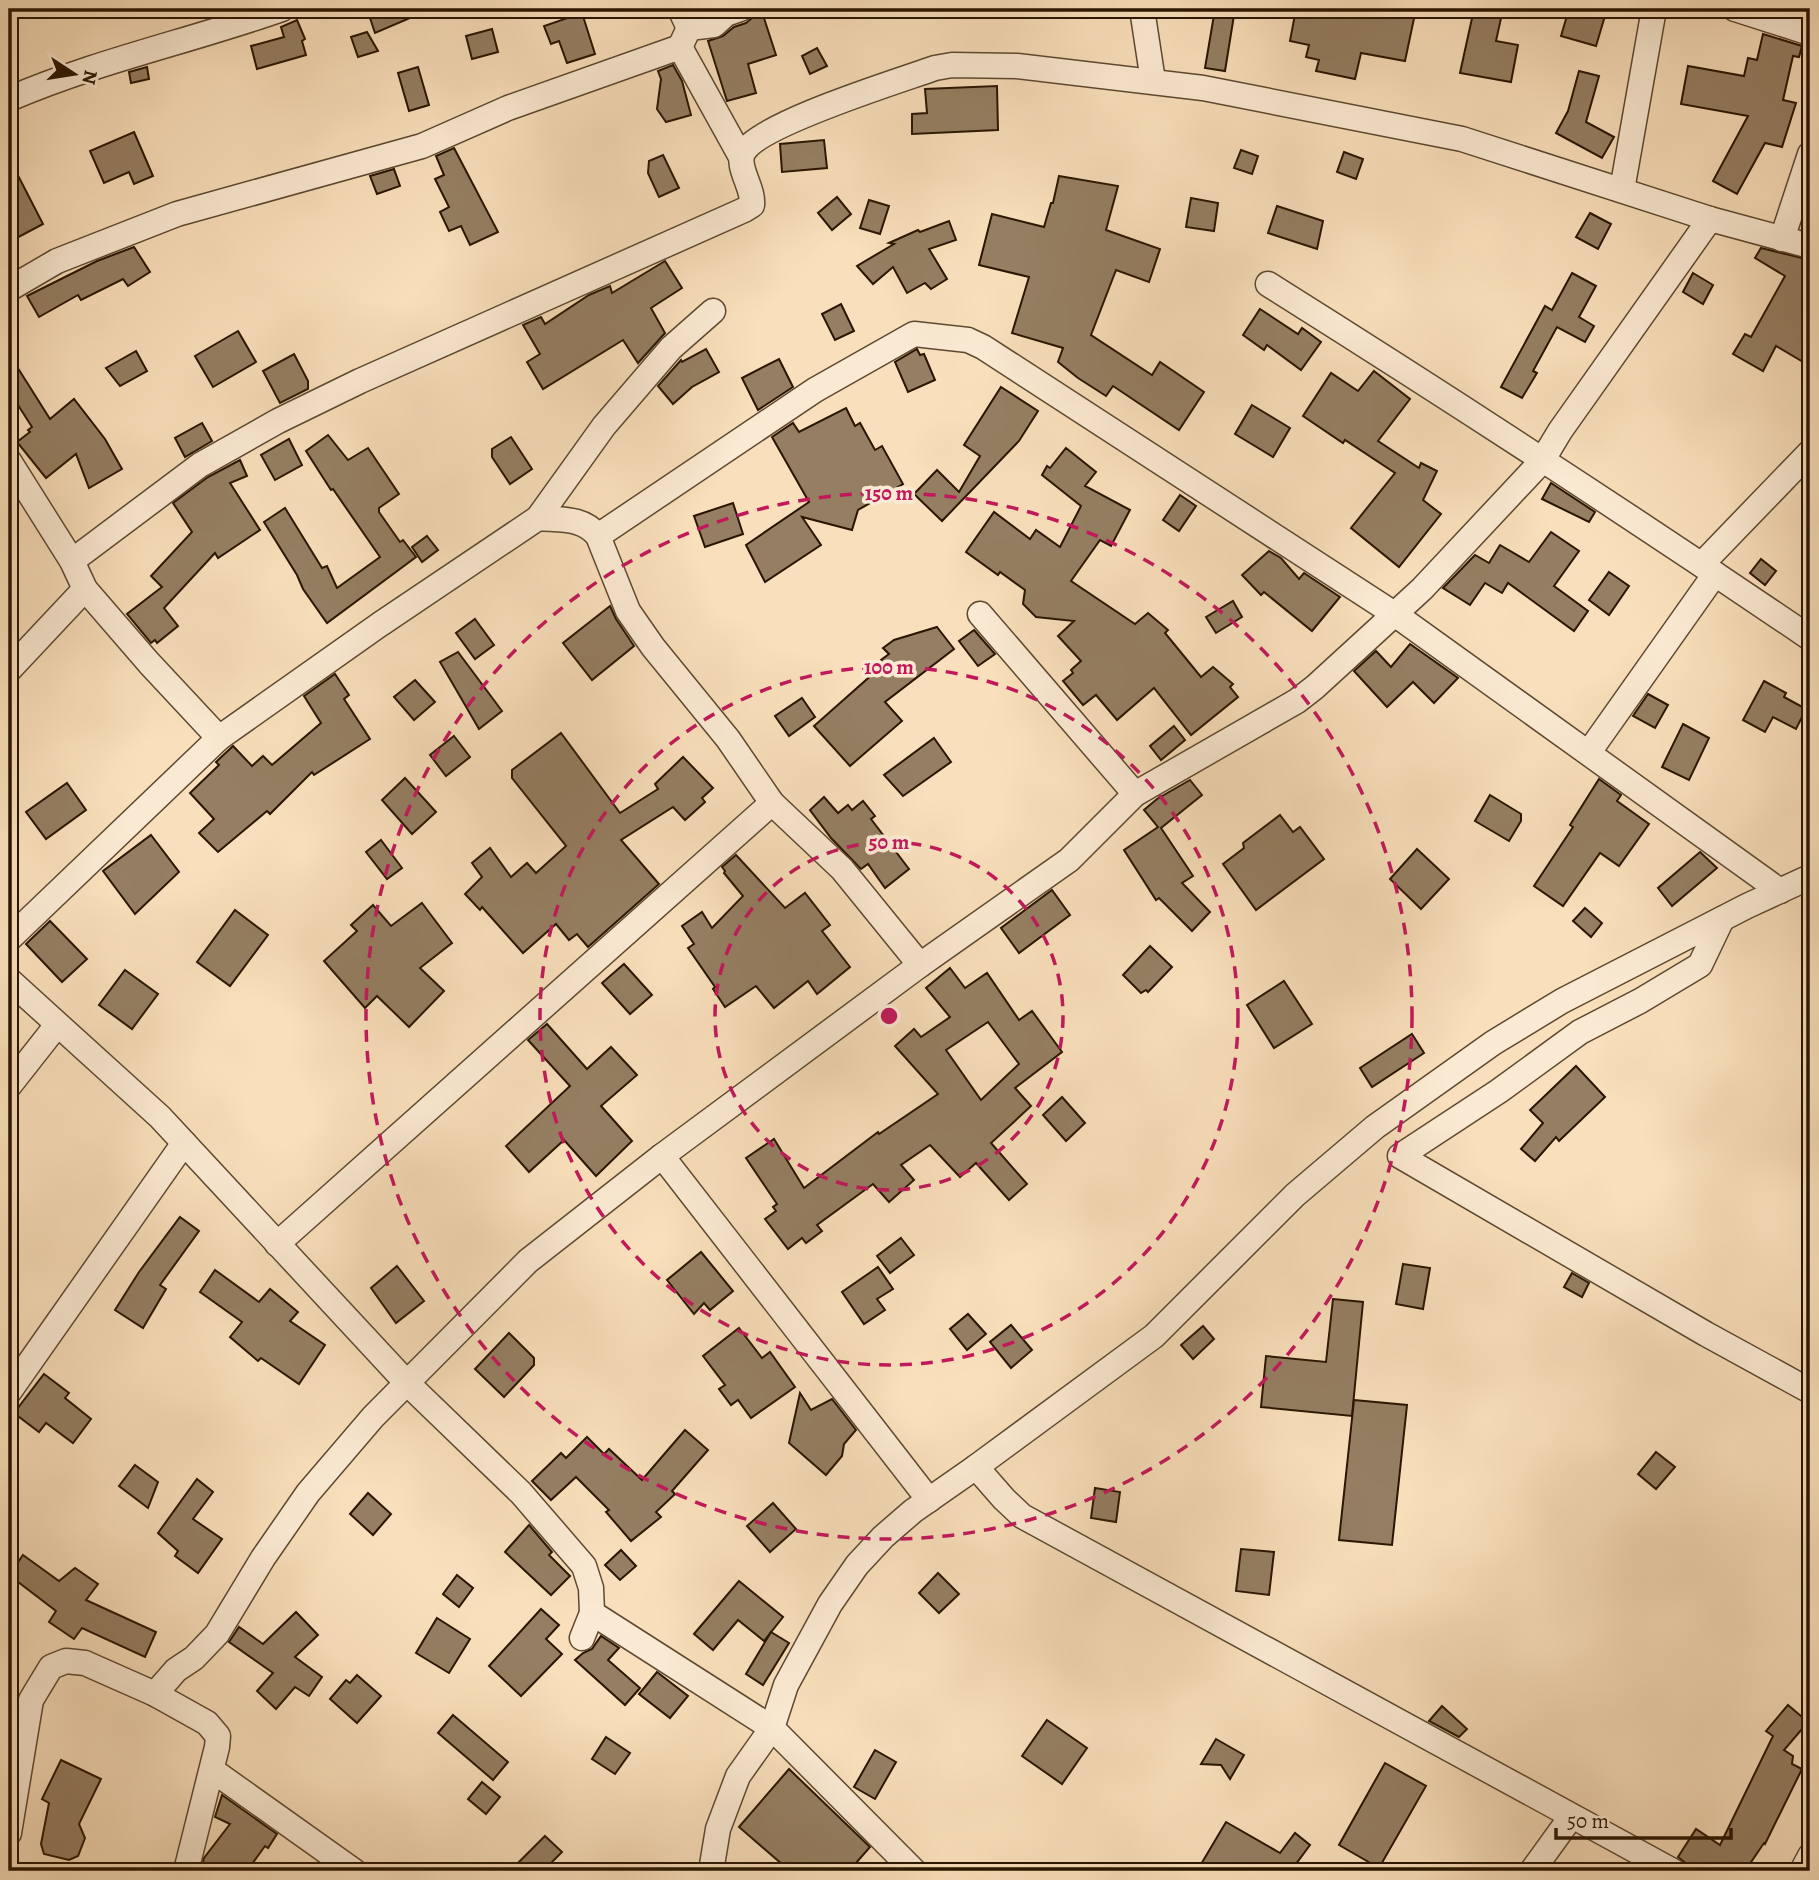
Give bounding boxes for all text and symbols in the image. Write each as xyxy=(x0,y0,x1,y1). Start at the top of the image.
north arrow xyxy=(38,38,108,108)
text: N xyxy=(75,68,104,87)
text: 150 m xyxy=(865,479,914,507)
text: 100 m xyxy=(864,653,914,681)
text: 50 m xyxy=(869,828,910,856)
centre of rings xyxy=(877,1004,901,1028)
scale bar xyxy=(1556,1796,1731,1840)
text: 50 m xyxy=(1567,1807,1609,1835)

